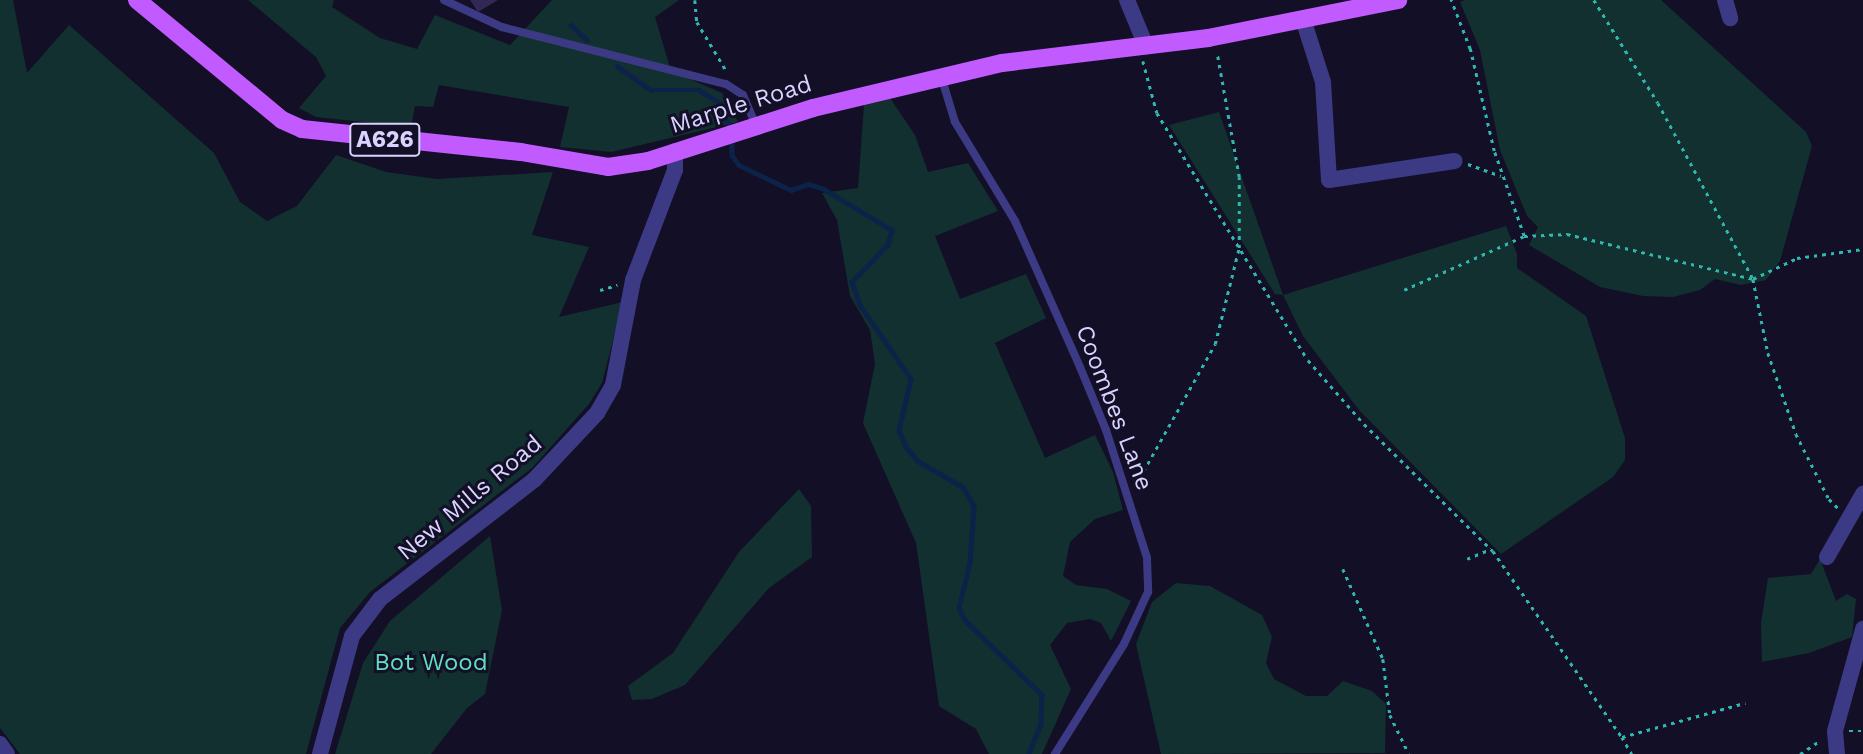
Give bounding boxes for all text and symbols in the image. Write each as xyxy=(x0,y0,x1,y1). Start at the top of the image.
street label: Marple Road xyxy=(667,70,815,140)
road number: A626 xyxy=(348,120,422,160)
street label: Coombes Lane xyxy=(1069,321,1159,495)
street label: New Mills Road xyxy=(392,429,548,567)
park label: Bot Wood xyxy=(374,649,488,677)

